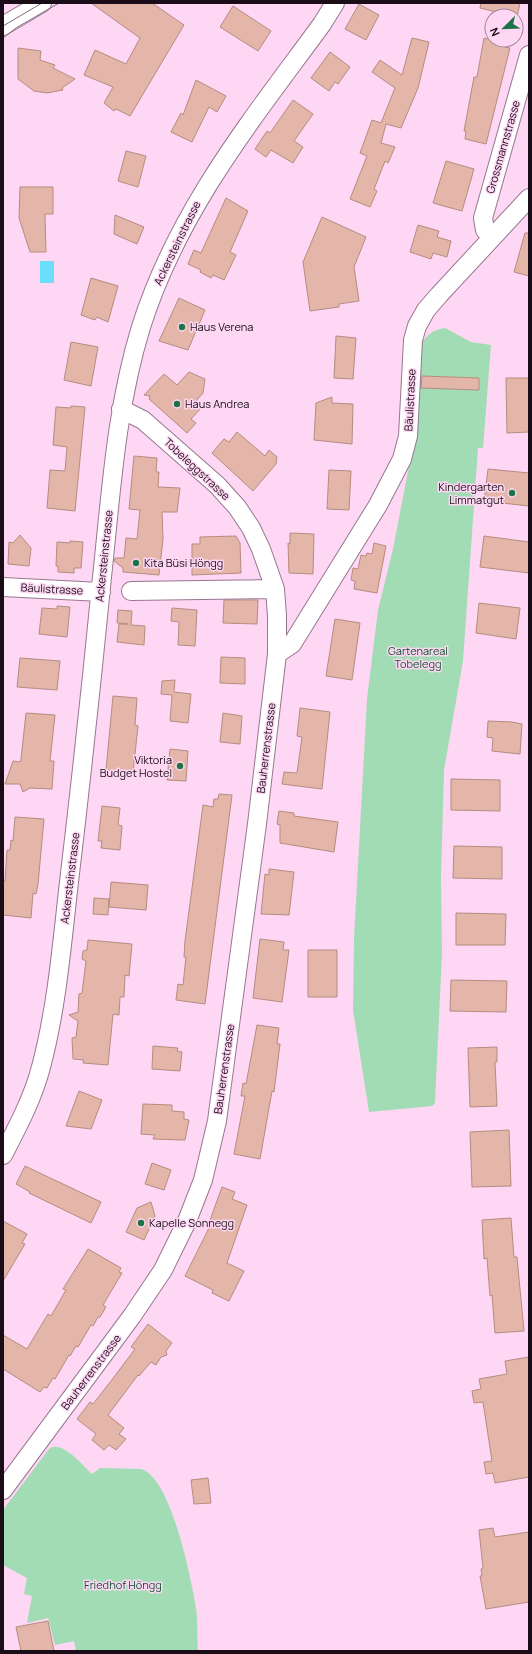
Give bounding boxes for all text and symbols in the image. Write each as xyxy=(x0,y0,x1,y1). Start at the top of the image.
north arrow xyxy=(484,8,524,48)
text: N xyxy=(486,25,503,39)
street label: Grossmannstrasse xyxy=(482,98,523,195)
street label: Ackersteinstrasse xyxy=(150,198,204,287)
place label: Haus Verena xyxy=(190,319,253,334)
marker: Haus Verena xyxy=(177,322,187,332)
street label: Bäulistrasse xyxy=(400,368,419,432)
place label: Haus Andrea xyxy=(185,396,249,411)
marker: Haus Andrea xyxy=(172,399,182,409)
street label: Tobeleggstrasse xyxy=(161,434,234,504)
place label: Kindergarten Limmatgut xyxy=(438,479,504,507)
marker: Kindergarten Limmatgut xyxy=(507,488,517,498)
street label: Ackersteinstrasse xyxy=(91,509,116,603)
place label: Kita Büsi Höngg xyxy=(144,555,223,570)
marker: Kita Büsi Höngg xyxy=(131,558,141,568)
street label: Bäulistrasse xyxy=(20,579,84,598)
park label: Gartenareal Tobelegg xyxy=(388,643,448,671)
street label: Bauherrenstrasse xyxy=(253,701,279,794)
place label: Viktoria Budget Hostel xyxy=(100,752,172,780)
marker: Viktoria Budget Hostel xyxy=(175,761,185,771)
street label: Ackersteinstrasse xyxy=(56,831,83,925)
street label: Bauherrenstrasse xyxy=(210,1022,237,1115)
place label: Kapelle Sonnegg xyxy=(149,1215,234,1230)
marker: Kapelle Sonnegg xyxy=(136,1218,146,1228)
street label: Bauherrenstrasse xyxy=(57,1330,124,1413)
park label: Friedhof Höngg xyxy=(84,1577,162,1592)

